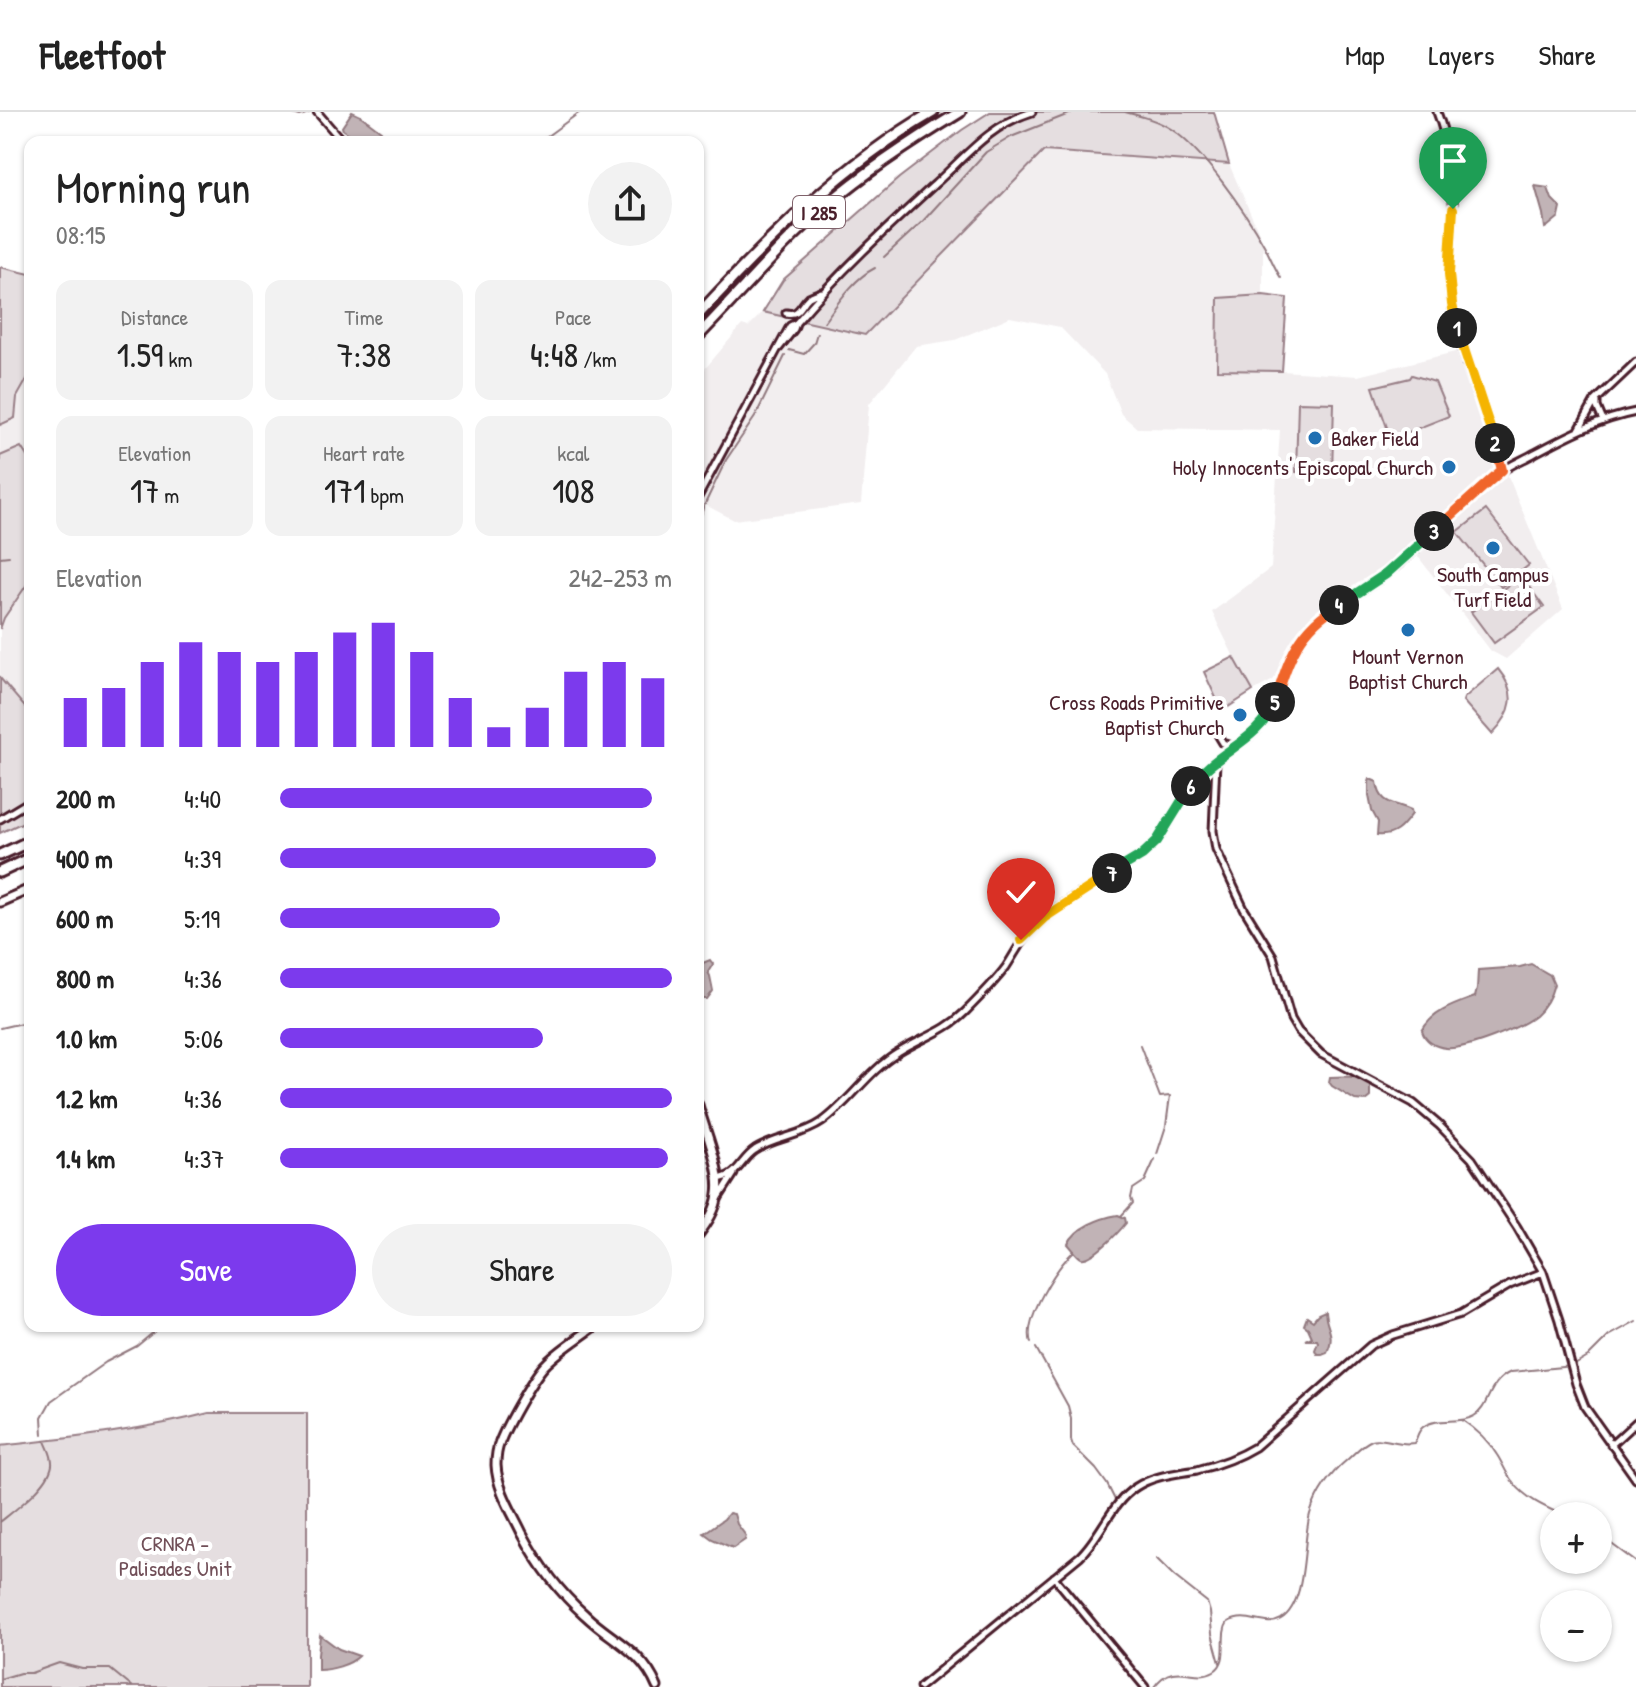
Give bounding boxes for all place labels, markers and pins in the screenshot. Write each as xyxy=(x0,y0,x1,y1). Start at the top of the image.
pin xyxy=(1419,127,1487,209)
pin: 1 xyxy=(1437,308,1477,348)
place label: Baker Field xyxy=(1331,423,1419,453)
pin: 2 xyxy=(1475,423,1515,463)
marker: Baker Field xyxy=(1306,429,1324,447)
place label: Holy Innocents' Episcopal Church xyxy=(1173,452,1433,482)
marker: Holy Innocents' Episcopal Church xyxy=(1440,458,1458,476)
pin: 3 xyxy=(1414,511,1454,551)
marker: South Campus Turf Field xyxy=(1484,539,1502,557)
place label: South Campus Turf Field xyxy=(1437,559,1549,614)
pin: 4 xyxy=(1319,585,1359,625)
marker: Mount Vernon Baptist Church xyxy=(1399,621,1417,639)
place label: Mount Vernon Baptist Church xyxy=(1348,641,1468,696)
pin: 5 xyxy=(1255,682,1295,722)
place label: Cross Roads Primitive Baptist Church xyxy=(1049,687,1224,742)
marker: Cross Roads Primitive Baptist Church xyxy=(1231,706,1249,724)
pin: 6 xyxy=(1171,766,1211,806)
pin: 7 xyxy=(1092,853,1132,893)
pin xyxy=(987,858,1055,940)

